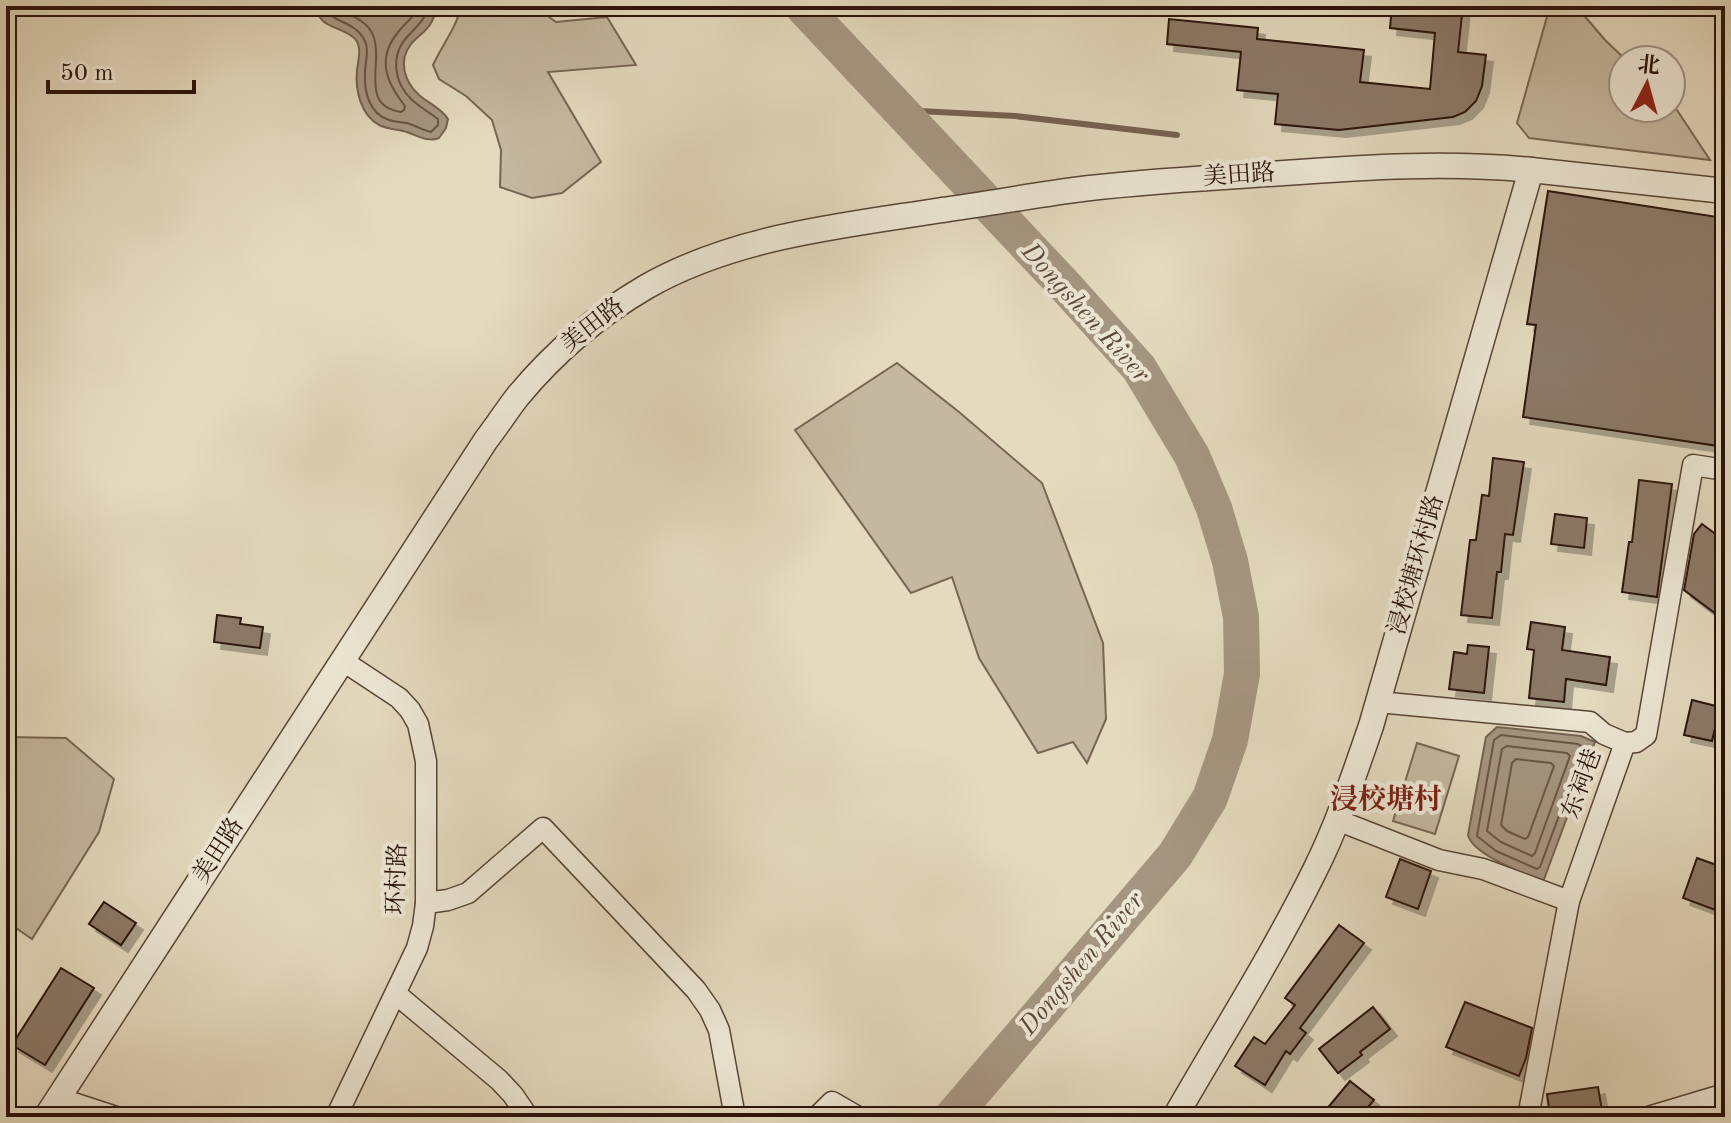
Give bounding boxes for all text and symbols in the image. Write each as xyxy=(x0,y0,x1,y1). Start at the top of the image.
scale bar xyxy=(48,44,194,94)
north arrow xyxy=(1607,44,1687,124)
text: 北 xyxy=(1637,53,1661,78)
text: 50 m xyxy=(60,62,114,86)
street label: 美田路 xyxy=(1202,159,1276,190)
water label: Dongshen River xyxy=(1015,238,1155,388)
street label: 美田路 xyxy=(555,292,629,358)
street label: 浸校塘环村路 xyxy=(1383,492,1448,638)
street label: 东祠巷 xyxy=(1557,745,1607,822)
district label: 浸校塘村 xyxy=(1330,783,1442,815)
street label: 美田路 xyxy=(187,813,249,888)
street label: 环村路 xyxy=(382,842,411,915)
water label: Dongshen River xyxy=(1014,887,1150,1041)

